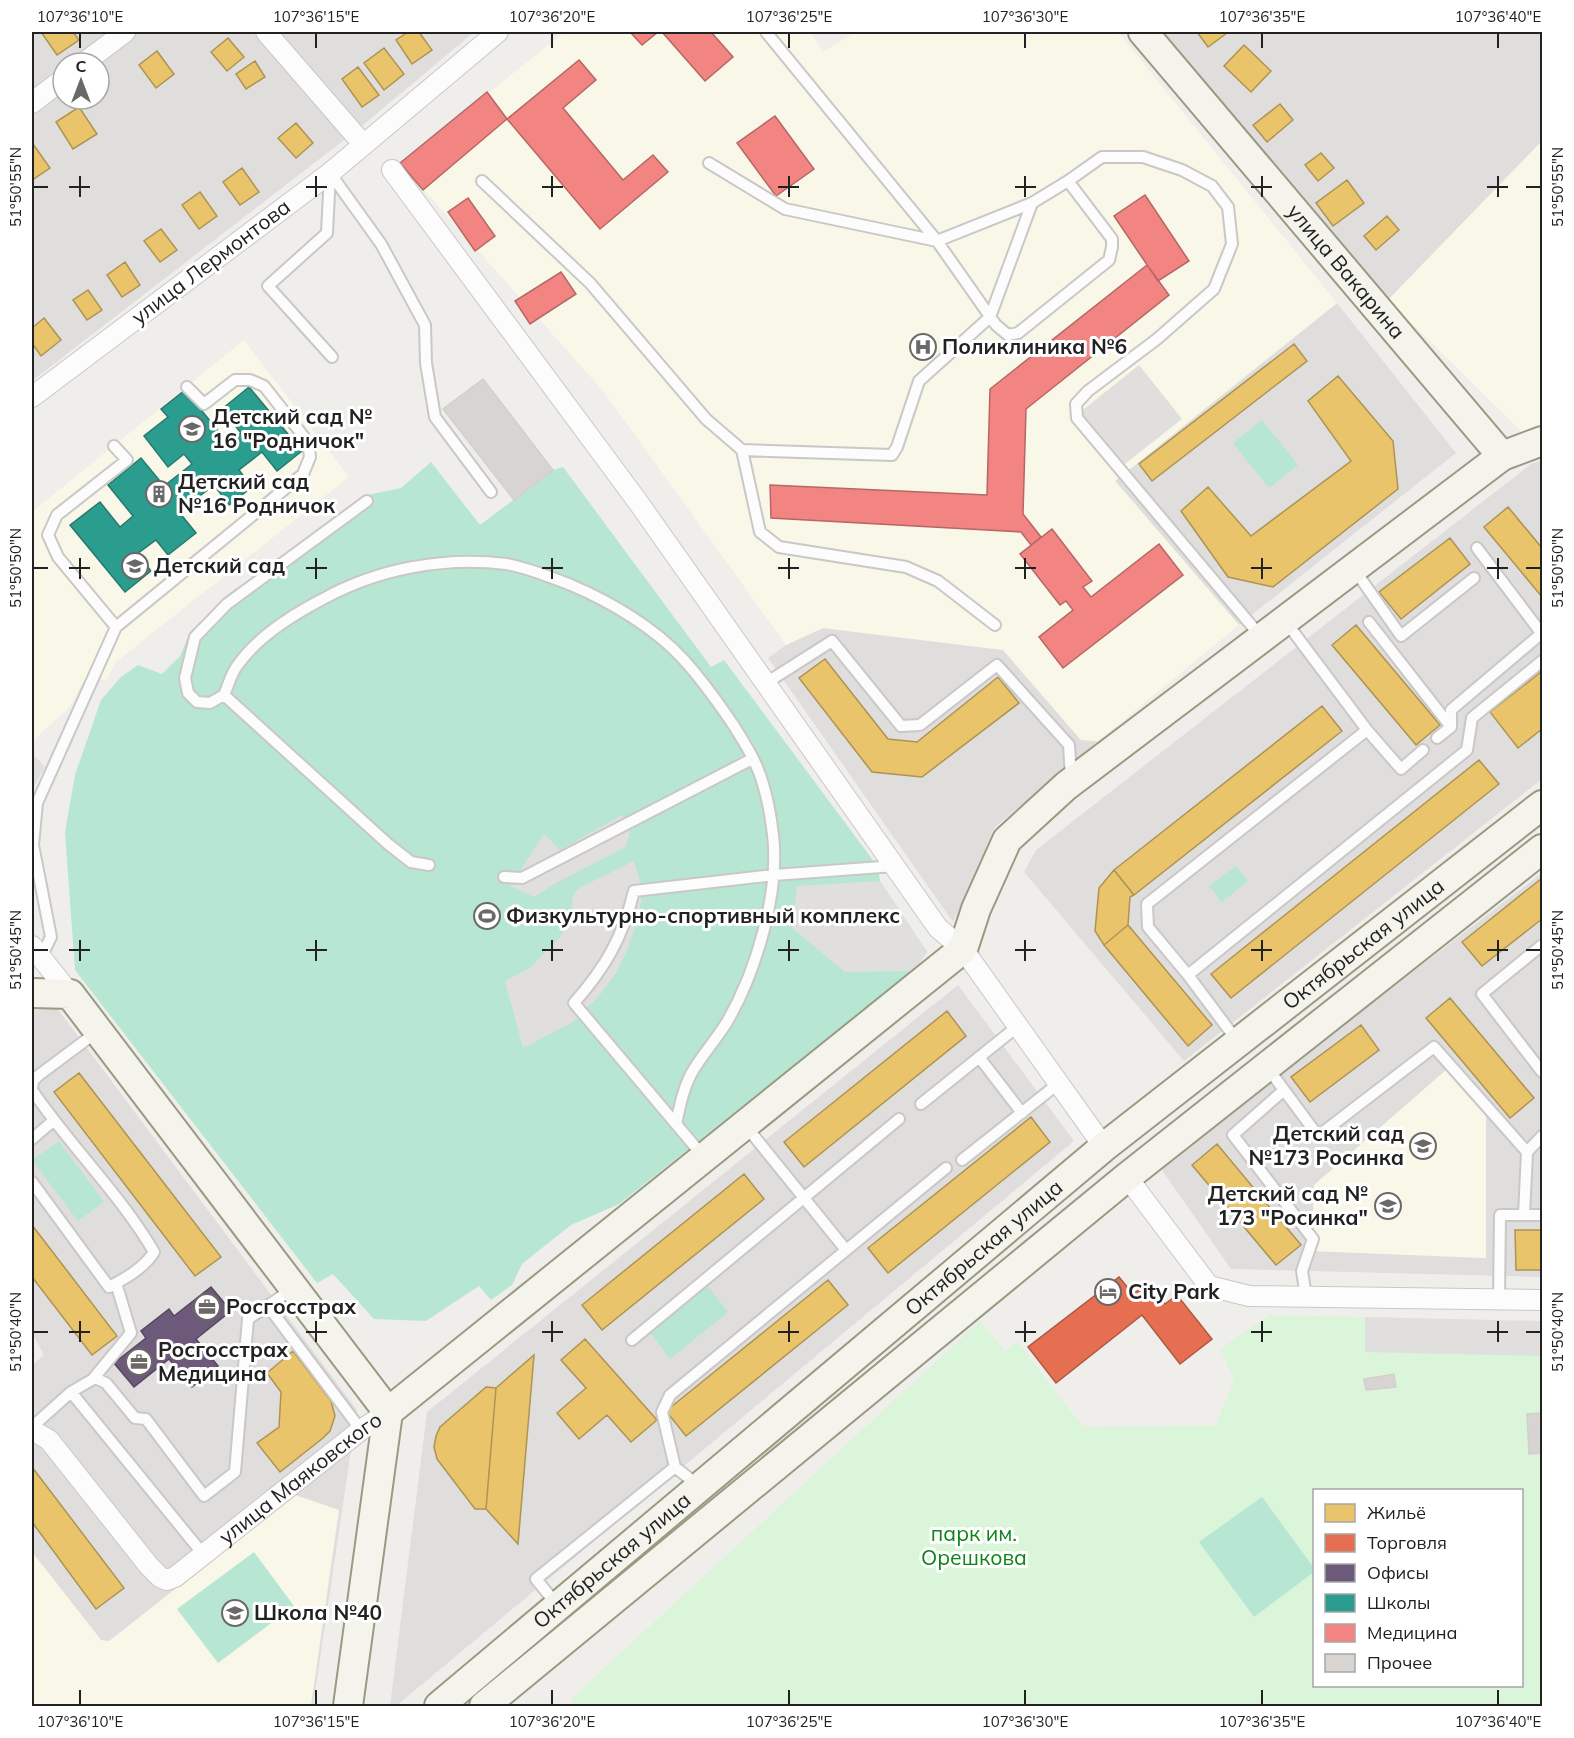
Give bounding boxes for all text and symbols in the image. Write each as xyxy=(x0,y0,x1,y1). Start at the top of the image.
text: 107°36'10"E xyxy=(37,7,123,26)
text: 107°36'15"E xyxy=(273,7,359,26)
text: 107°36'20"E xyxy=(509,7,595,26)
text: 107°36'25"E xyxy=(746,7,832,26)
text: 107°36'30"E xyxy=(982,7,1068,26)
text: 107°36'35"E xyxy=(1219,7,1305,26)
text: 107°36'40"E xyxy=(1455,7,1541,26)
north arrow xyxy=(51,51,111,111)
text: С xyxy=(76,56,87,76)
text: 51°50'55"N xyxy=(6,147,25,227)
text: 51°50'55"N xyxy=(1548,147,1567,227)
street label: улица Лермонтова xyxy=(126,193,295,329)
street label: улица Вакарина xyxy=(1282,198,1411,344)
hospital icon: Поликлиника №6 xyxy=(908,332,938,362)
place label: Поликлиника №6 xyxy=(942,333,1127,359)
place label: Детский сад № 16 "Родничок" xyxy=(212,403,372,453)
school or university icon: Детский сад № 16 "Родничок" xyxy=(177,414,207,444)
place label: Детский сад №16 Родничок xyxy=(178,468,336,518)
building icon: Детский сад №16 Родничок xyxy=(144,479,174,509)
text: 51°50'50"N xyxy=(6,528,25,608)
text: 51°50'50"N xyxy=(1548,528,1567,608)
school or university icon: Детский сад xyxy=(120,551,150,581)
place label: Детский сад xyxy=(154,552,285,578)
street label: Октябрьская улица xyxy=(1277,872,1449,1015)
sports icon: Физкультурно-спортивный комплекс xyxy=(472,901,502,931)
place label: Физкультурно-спортивный комплекс xyxy=(506,902,900,928)
text: 51°50'45"N xyxy=(6,910,25,990)
text: 51°50'45"N xyxy=(1548,910,1567,990)
place label: Детский сад №173 Росинка xyxy=(1249,1120,1404,1170)
school or university icon: Детский сад №173 Росинка xyxy=(1408,1131,1438,1161)
street label: Октябрьская улица xyxy=(899,1173,1068,1321)
place label: Детский сад № 173 "Росинка" xyxy=(1208,1180,1368,1230)
school or university icon: Детский сад № 173 "Росинка" xyxy=(1373,1191,1403,1221)
hotel icon: City Park xyxy=(1093,1277,1123,1307)
place label: City Park xyxy=(1128,1278,1220,1304)
text: 51°50'40"N xyxy=(6,1292,25,1372)
office icon: Росгосстрах xyxy=(192,1292,222,1322)
text: 51°50'40"N xyxy=(1548,1292,1567,1372)
place label: Росгосстрах xyxy=(226,1293,356,1319)
place label: Росгосстрах Медицина xyxy=(158,1336,288,1386)
office icon: Росгосстрах Медицина xyxy=(124,1347,154,1377)
street label: улица Маяковского xyxy=(213,1406,386,1549)
street label: Октябрьская улица xyxy=(527,1486,696,1634)
legend xyxy=(1313,1489,1523,1687)
text: Жильё xyxy=(1367,1501,1426,1524)
park label: парк им. Орешкова xyxy=(921,1520,1027,1570)
text: Торговля xyxy=(1367,1531,1447,1554)
text: Офисы xyxy=(1367,1561,1429,1584)
text: Школы xyxy=(1367,1591,1430,1614)
school or university icon: Школа №40 xyxy=(220,1598,250,1628)
place label: Школа №40 xyxy=(254,1599,382,1625)
text: Медицина xyxy=(1367,1621,1458,1644)
text: Прочее xyxy=(1367,1651,1432,1674)
text: 107°36'10"E xyxy=(37,1712,123,1731)
text: 107°36'15"E xyxy=(273,1712,359,1731)
text: 107°36'20"E xyxy=(509,1712,595,1731)
text: 107°36'25"E xyxy=(746,1712,832,1731)
text: 107°36'30"E xyxy=(982,1712,1068,1731)
text: 107°36'35"E xyxy=(1219,1712,1305,1731)
text: 107°36'40"E xyxy=(1455,1712,1541,1731)

